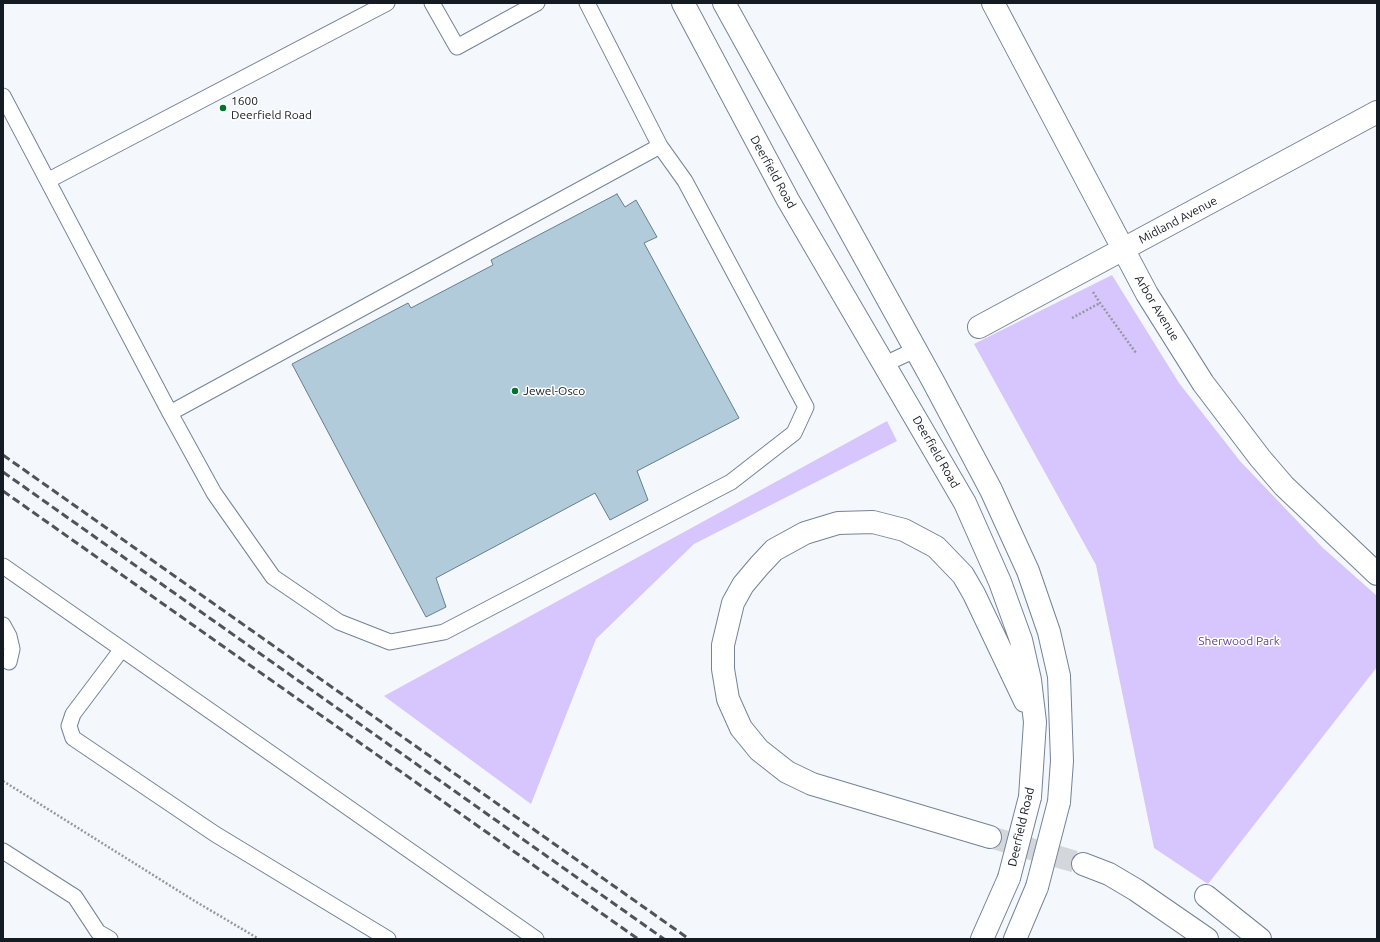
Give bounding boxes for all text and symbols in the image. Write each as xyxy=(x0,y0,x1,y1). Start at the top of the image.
place label: 1600 Deerfield Road xyxy=(231,94,312,122)
marker: 1600 Deerfield Road xyxy=(218,103,228,113)
street label: Deerfield Road xyxy=(747,133,799,211)
street label: Midland Avenue xyxy=(1136,193,1220,247)
street label: Arbor Avenue xyxy=(1132,273,1182,343)
place label: Jewel-Osco xyxy=(523,384,585,398)
marker: Jewel-Osco xyxy=(510,386,520,396)
street label: Deerfield Road xyxy=(910,413,962,491)
park label: Sherwood Park xyxy=(1198,634,1280,648)
street label: Deerfield Road xyxy=(1005,786,1037,868)

